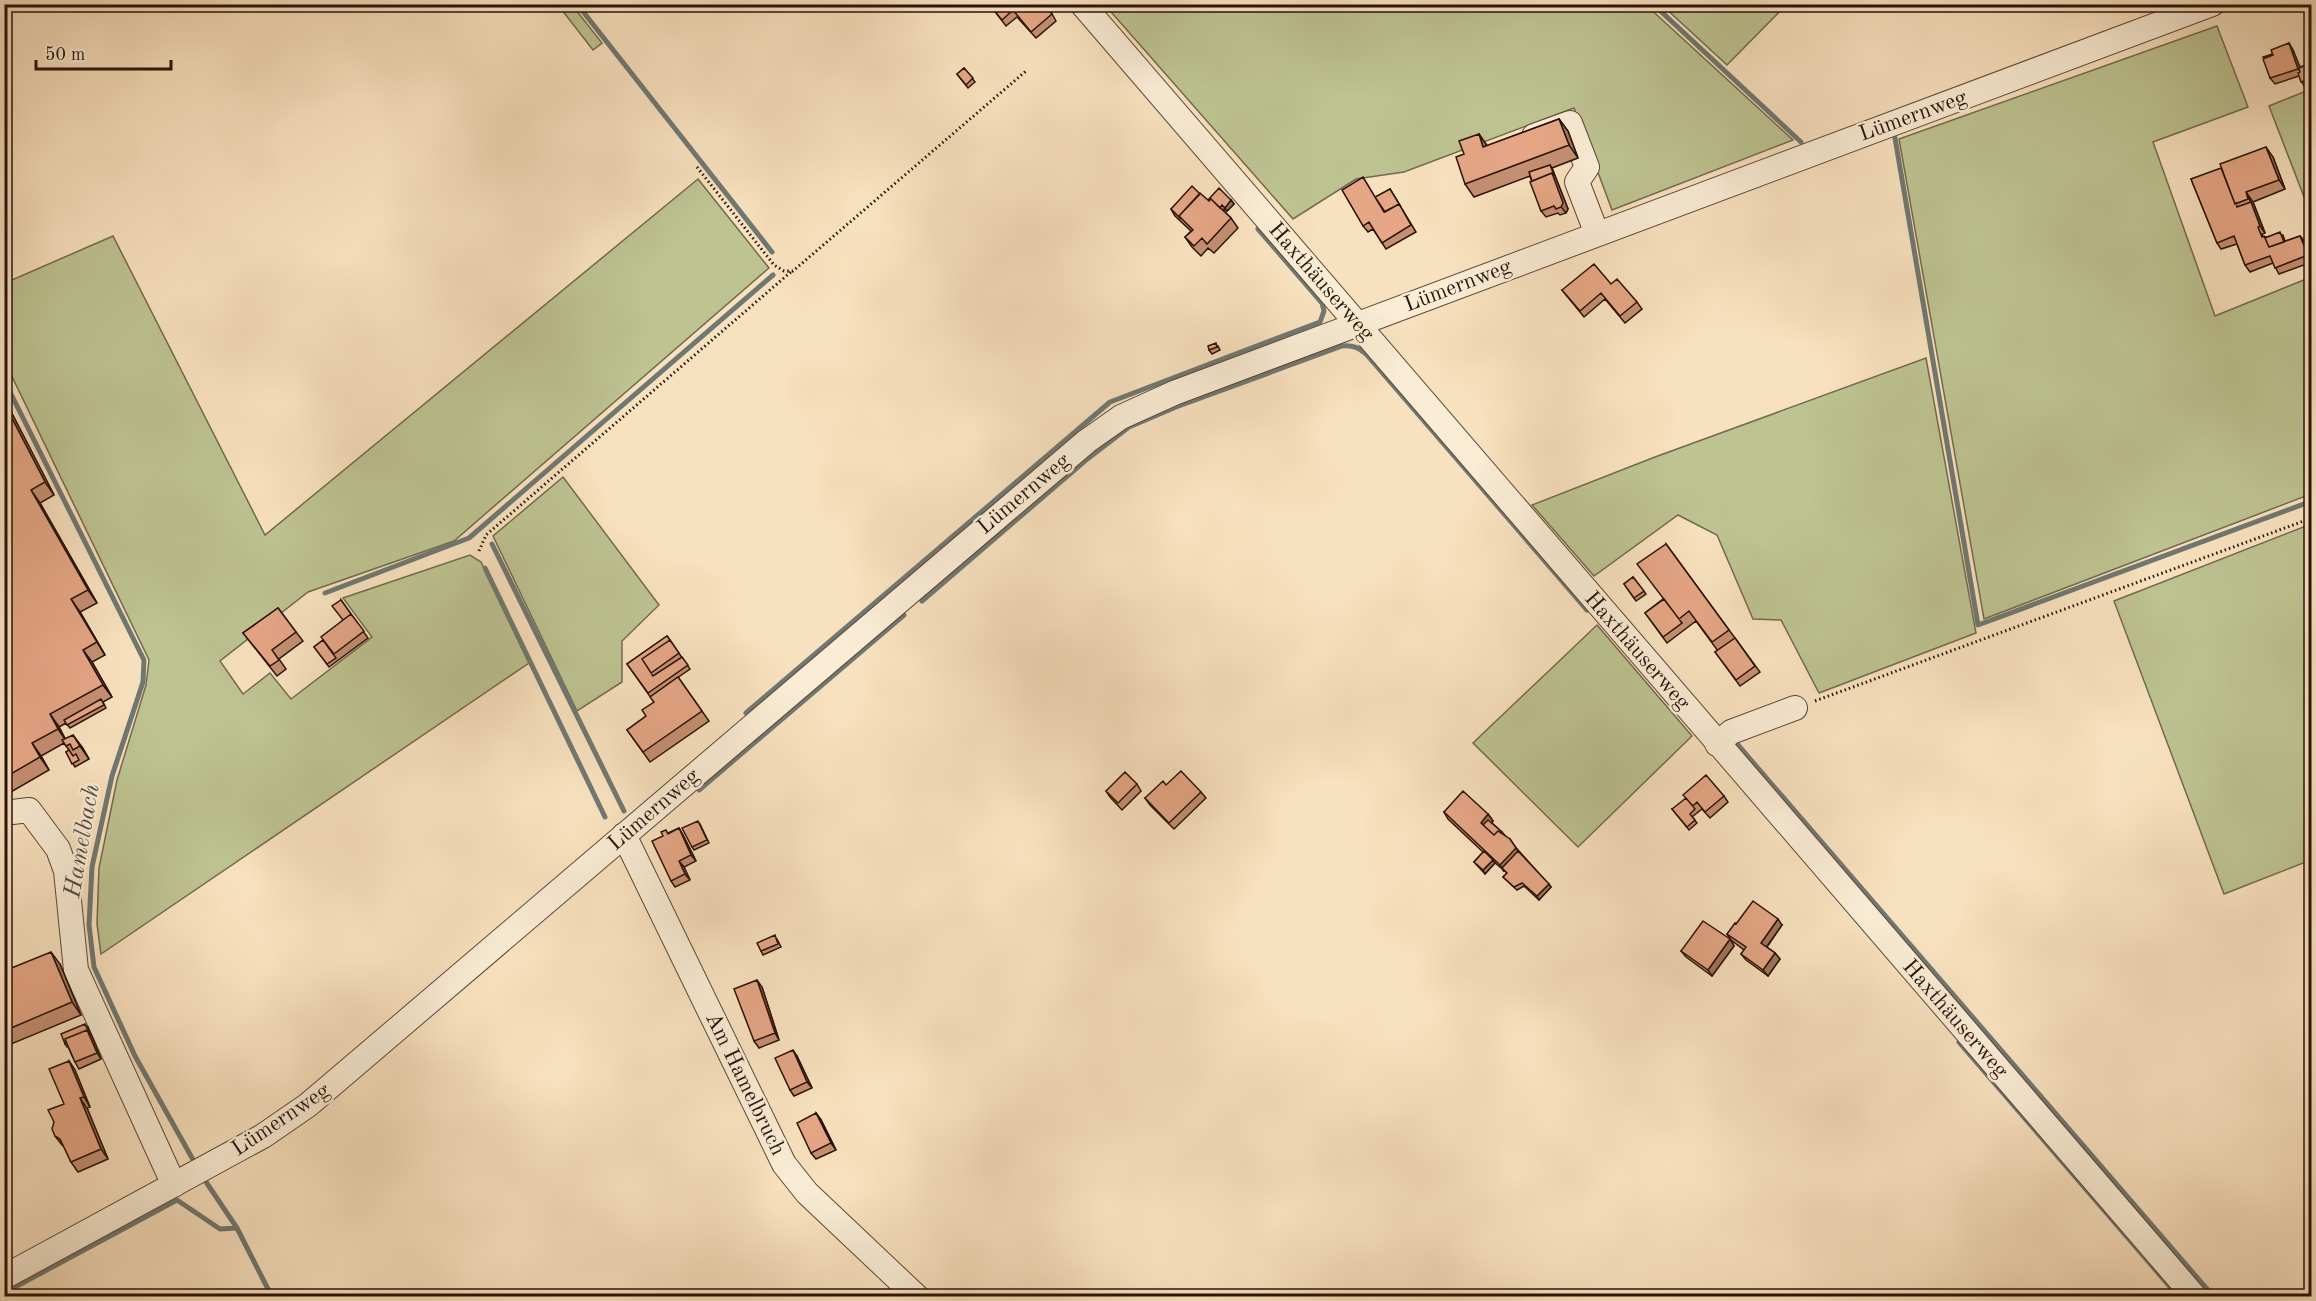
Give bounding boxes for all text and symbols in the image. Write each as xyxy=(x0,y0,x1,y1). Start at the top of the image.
scale bar xyxy=(36,33,171,71)
text: 50 m xyxy=(45,46,85,64)
street label: Lümernweg xyxy=(1856,86,1970,146)
street label: Haxthäuserweg xyxy=(1264,219,1378,345)
street label: Lümernweg xyxy=(1401,255,1515,317)
street label: Lümernweg xyxy=(974,449,1074,539)
street label: Haxthäuserweg xyxy=(1580,588,1694,714)
street label: Lümernweg xyxy=(604,765,704,855)
water label: Hamelbach xyxy=(61,782,105,901)
street label: Haxthäuserweg xyxy=(1898,956,2012,1082)
street label: Am Hamelbruch xyxy=(701,1009,789,1159)
street label: Lümernweg xyxy=(228,1079,334,1161)

